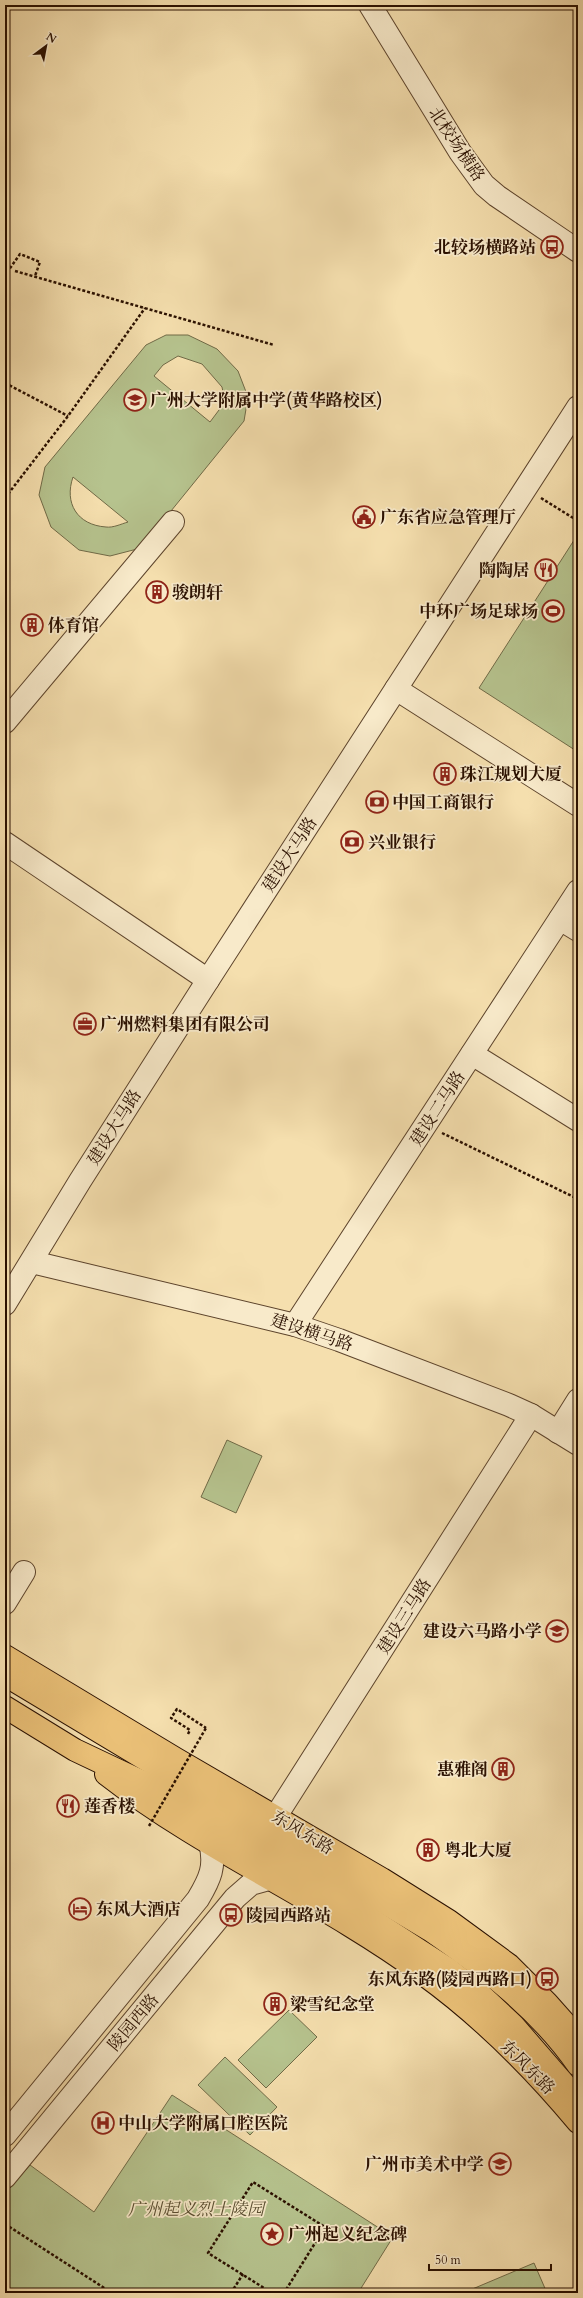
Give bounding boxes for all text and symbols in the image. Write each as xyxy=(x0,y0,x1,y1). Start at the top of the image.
north arrow xyxy=(26,26,66,66)
text: N xyxy=(43,29,59,47)
street label: 北校场横路 xyxy=(423,103,490,186)
bus stop icon: 北较场横路站 xyxy=(539,234,565,260)
place label: 北较场横路站 xyxy=(434,236,536,259)
school or university icon: 广州大学附属中学(黄华路校区) xyxy=(122,387,148,413)
place label: 广州大学附属中学(黄华路校区) xyxy=(150,389,383,412)
public building icon: 广东省应急管理厅 xyxy=(351,504,377,530)
place label: 广东省应急管理厅 xyxy=(380,506,516,529)
restaurant icon: 陶陶居 xyxy=(533,557,559,583)
place label: 陶陶居 xyxy=(479,559,530,582)
building icon: 骏朗轩 xyxy=(144,579,170,605)
place label: 骏朗轩 xyxy=(172,581,223,604)
sports icon: 中环广场足球场 xyxy=(540,598,566,624)
place label: 中环广场足球场 xyxy=(419,600,538,623)
building icon: 体育馆 xyxy=(19,612,45,638)
place label: 体育馆 xyxy=(48,614,99,637)
building icon: 珠江规划大厦 xyxy=(432,761,458,787)
place label: 珠江规划大厦 xyxy=(460,763,562,786)
bank icon: 中国工商银行 xyxy=(364,789,390,815)
place label: 中国工商银行 xyxy=(392,791,494,814)
street label: 建设大马路 xyxy=(257,812,322,896)
bank icon: 兴业银行 xyxy=(339,829,365,855)
place label: 兴业银行 xyxy=(368,831,436,854)
office icon: 广州燃料集团有限公司 xyxy=(72,1011,98,1037)
place label: 广州燃料集团有限公司 xyxy=(100,1013,270,1036)
street label: 建设二马路 xyxy=(405,1066,470,1150)
street label: 建设大马路 xyxy=(82,1085,147,1169)
street label: 建设横马路 xyxy=(268,1308,356,1357)
street label: 建设三马路 xyxy=(372,1574,437,1658)
school or university icon: 建设六马路小学 xyxy=(544,1618,570,1644)
place label: 建设六马路小学 xyxy=(423,1620,542,1643)
building icon: 惠雅阁 xyxy=(490,1756,516,1782)
place label: 惠雅阁 xyxy=(437,1758,488,1781)
restaurant icon: 莲香楼 xyxy=(55,1793,81,1819)
place label: 莲香楼 xyxy=(84,1795,135,1818)
street label: 东风东路 xyxy=(268,1805,338,1860)
building icon: 粤北大厦 xyxy=(415,1837,441,1863)
place label: 粤北大厦 xyxy=(444,1839,512,1862)
hotel icon: 东风大酒店 xyxy=(67,1896,93,1922)
place label: 东风大酒店 xyxy=(96,1898,181,1921)
bus stop icon: 陵园西路站 xyxy=(218,1902,244,1928)
place label: 陵园西路站 xyxy=(246,1904,331,1927)
bus stop icon: 东风东路(陵园西路口) xyxy=(534,1966,560,1992)
place label: 东风东路(陵园西路口) xyxy=(367,1968,532,1991)
street label: 陵园西路 xyxy=(103,1989,164,2056)
building icon: 梁雪纪念堂 xyxy=(262,1991,288,2017)
place label: 梁雪纪念堂 xyxy=(290,1993,375,2016)
street label: 东风东路 xyxy=(495,2035,560,2100)
hospital icon: 中山大学附属口腔医院 xyxy=(90,2110,116,2136)
place label: 中山大学附属口腔医院 xyxy=(118,2112,288,2135)
school or university icon: 广州市美术中学 xyxy=(487,2151,513,2177)
place label: 广州市美术中学 xyxy=(365,2153,484,2176)
park label: 广州起义烈士陵园 xyxy=(128,2198,267,2221)
place icon: 广州起义纪念碑 xyxy=(259,2221,285,2247)
place label: 广州起义纪念碑 xyxy=(288,2223,407,2246)
scale bar xyxy=(429,2246,551,2272)
text: 50 m xyxy=(435,2252,462,2268)

